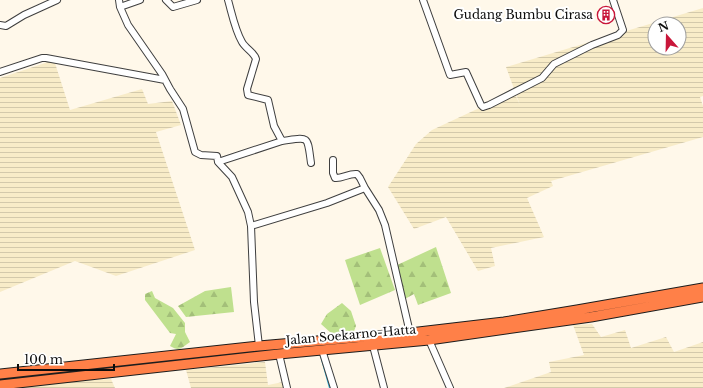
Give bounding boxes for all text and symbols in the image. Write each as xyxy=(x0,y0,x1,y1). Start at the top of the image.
building icon: Gudang Bumbu Cirasa xyxy=(596,5,616,25)
place label: Gudang Bumbu Cirasa xyxy=(453,7,593,22)
north arrow xyxy=(647,16,687,56)
text: N xyxy=(656,18,671,35)
street label: Jalan Soekarno-Hatta xyxy=(283,321,417,348)
scale bar xyxy=(18,346,114,372)
text: 100 m xyxy=(24,352,63,367)

